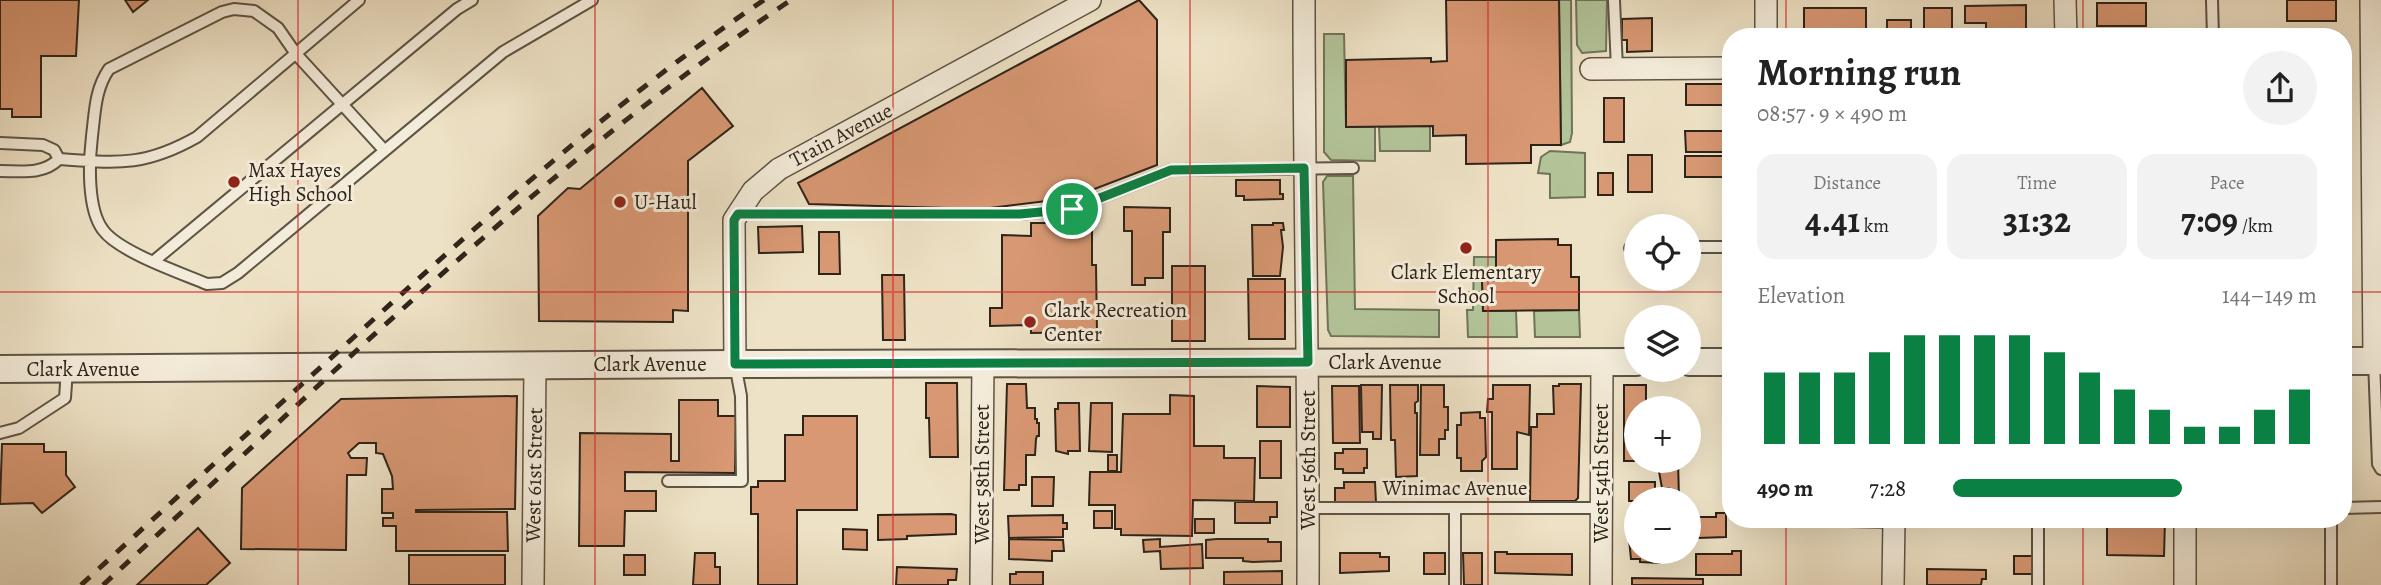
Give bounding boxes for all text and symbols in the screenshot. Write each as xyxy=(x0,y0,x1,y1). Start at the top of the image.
text: Morning run xyxy=(1757,46,1961,98)
button: share xyxy=(2243,51,2317,125)
street label: Train Avenue xyxy=(785,96,897,174)
text: 08:57 · 9 × 490 m xyxy=(1757,98,1907,129)
place label: Max Hayes High School xyxy=(248,156,352,208)
text: Distance xyxy=(1813,170,1881,196)
text: Time xyxy=(2017,170,2057,196)
text: Pace xyxy=(2209,170,2245,196)
marker: Max Hayes High School xyxy=(226,174,242,190)
pin xyxy=(1042,179,1102,239)
place label: U-Haul xyxy=(634,188,697,216)
icon: arrive xyxy=(1053,190,1091,228)
marker: U-Haul xyxy=(612,194,628,210)
text: 4.41 xyxy=(1805,196,1860,244)
text: 31:32 xyxy=(2003,196,2071,244)
text: 7:09 xyxy=(2181,196,2238,244)
text: km xyxy=(1860,213,1889,239)
text: /km xyxy=(2238,213,2273,239)
map controls xyxy=(1624,214,1701,564)
button: locate xyxy=(1624,214,1701,291)
marker: Clark Elementary School xyxy=(1458,240,1474,256)
place label: Clark Elementary School xyxy=(1391,258,1542,310)
text: Elevation xyxy=(1757,280,1845,311)
text: 144–149 m xyxy=(2222,280,2317,311)
place label: Clark Recreation Center xyxy=(1044,296,1187,348)
button: layers xyxy=(1624,305,1701,382)
marker: Clark Recreation Center xyxy=(1022,314,1038,330)
street label: Clark Avenue xyxy=(1328,348,1442,376)
street label: Clark Avenue xyxy=(593,350,707,378)
street label: Clark Avenue xyxy=(26,355,140,383)
street label: West 56th Street xyxy=(1294,390,1322,531)
button: + xyxy=(1624,396,1701,473)
street label: West 54th Street xyxy=(1587,403,1615,544)
street label: West 58th Street xyxy=(968,404,996,545)
street label: West 61st Street xyxy=(519,407,549,544)
text: 490 m xyxy=(1757,473,1813,504)
text: 7:28 xyxy=(1869,473,1906,504)
street label: Winimac Avenue xyxy=(1382,474,1527,502)
button: − xyxy=(1624,487,1701,564)

